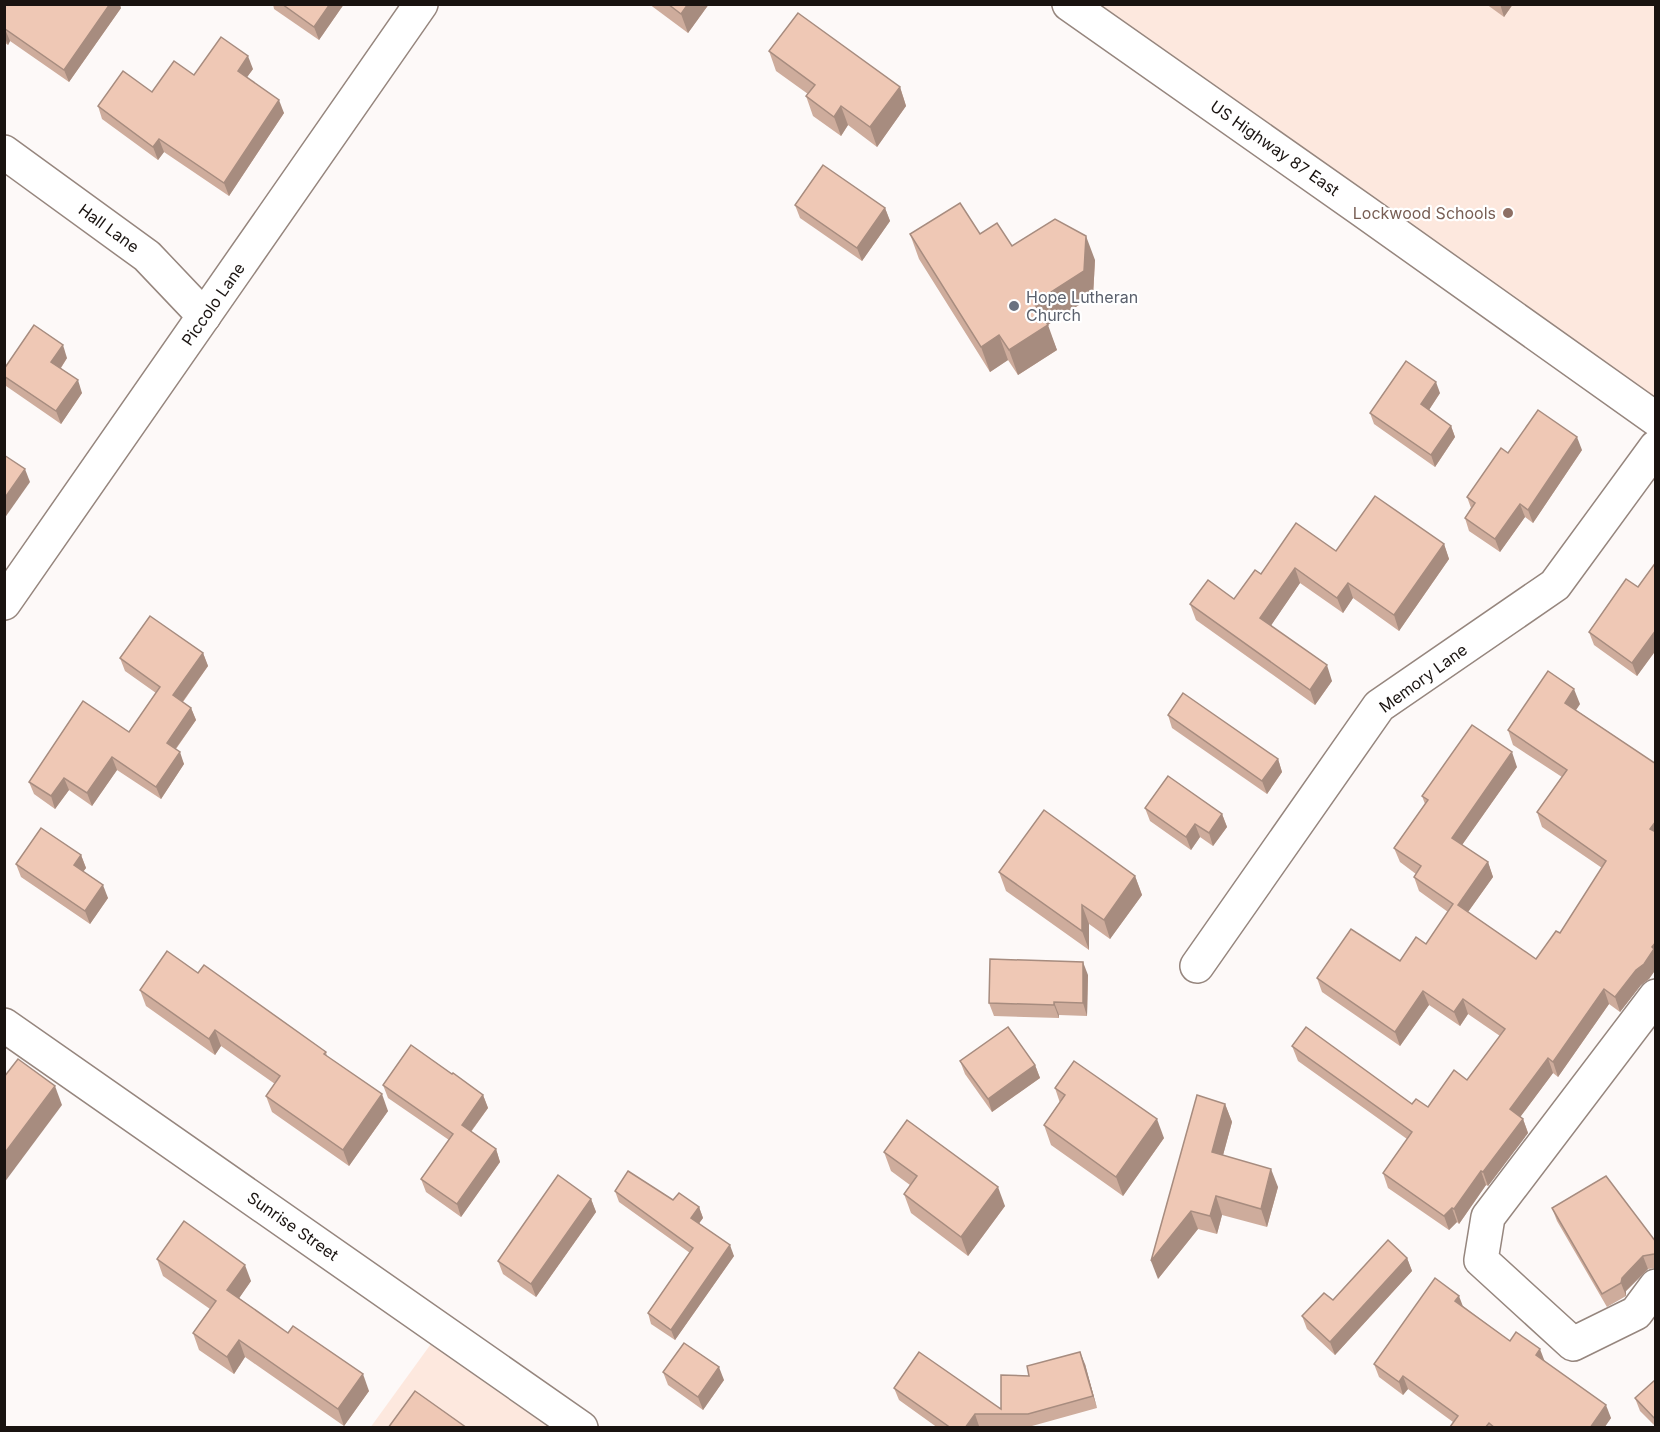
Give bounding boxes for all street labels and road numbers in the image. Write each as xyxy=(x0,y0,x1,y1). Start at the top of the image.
street label: US Highway 87 East xyxy=(1207,96,1343,200)
street label: Hall Lane xyxy=(75,199,143,257)
street label: Piccolo Lane xyxy=(177,259,249,349)
street label: Memory Lane xyxy=(1375,639,1471,717)
street label: Sunrise Street xyxy=(244,1187,342,1265)

